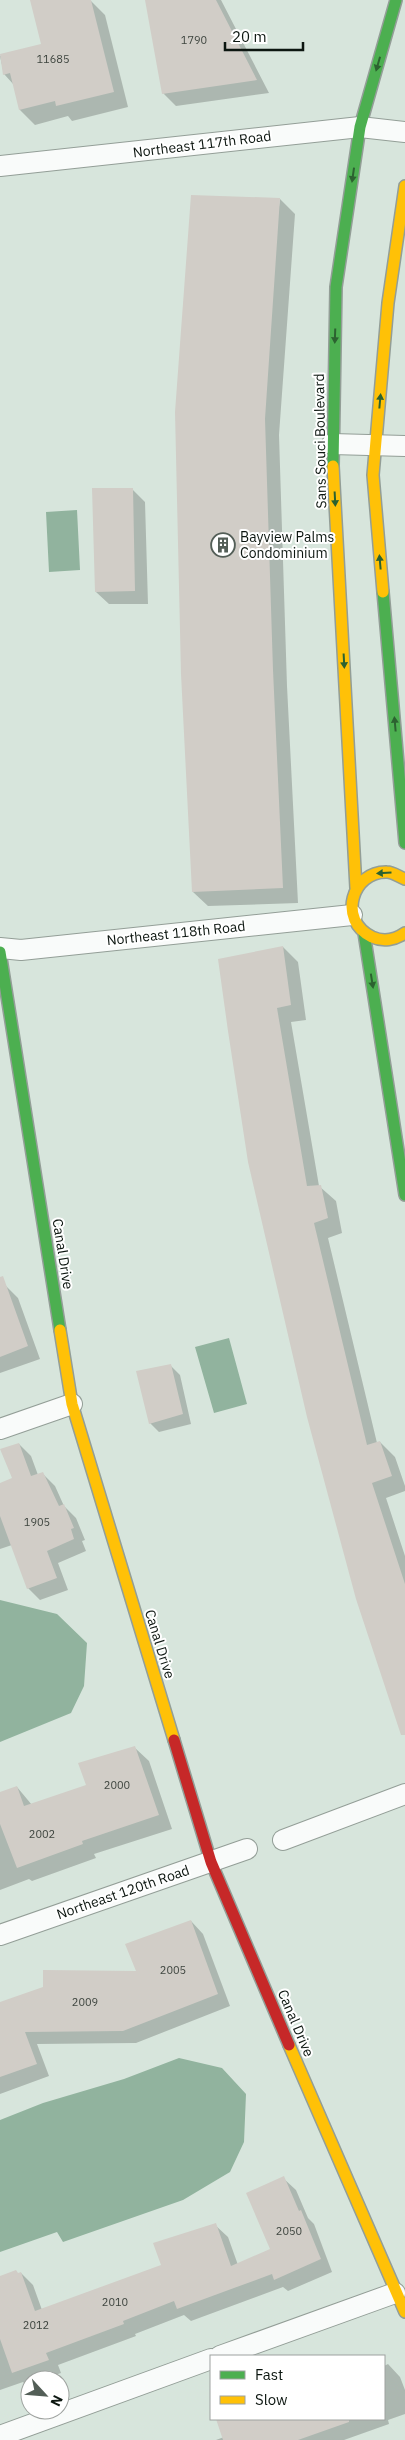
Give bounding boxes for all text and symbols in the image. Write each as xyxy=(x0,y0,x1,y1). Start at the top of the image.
scale bar xyxy=(225,20,302,52)
text: 20 m xyxy=(232,27,267,46)
house number: 1790 xyxy=(181,33,207,47)
house number: 11685 xyxy=(37,52,70,66)
one-way arrow xyxy=(373,56,381,71)
street label: Northeast 117th Road xyxy=(132,127,272,161)
one-way arrow xyxy=(348,167,356,183)
one-way arrow xyxy=(331,329,339,345)
street label: Sans Souci Boulevard xyxy=(310,373,330,509)
one-way arrow xyxy=(376,392,384,408)
one-way arrow xyxy=(331,491,339,507)
place label: Bayview Palms Condominium xyxy=(240,528,334,562)
building icon: Bayview Palms Condominium xyxy=(210,532,236,558)
one-way arrow xyxy=(376,554,384,570)
one-way arrow xyxy=(341,653,349,669)
one-way arrow xyxy=(390,716,398,732)
one-way arrow xyxy=(375,870,391,878)
street label: Northeast 118th Road xyxy=(106,917,246,949)
one-way arrow xyxy=(368,974,376,990)
street label: Canal Drive xyxy=(49,1217,78,1291)
house number: 1905 xyxy=(24,1515,50,1529)
street label: Canal Drive xyxy=(141,1607,179,1681)
house number: 2000 xyxy=(104,1778,130,1792)
house number: 2002 xyxy=(29,1827,55,1841)
street label: Northeast 120th Road xyxy=(54,1861,192,1923)
house number: 2005 xyxy=(160,1963,186,1977)
street label: Canal Drive xyxy=(274,1987,318,2060)
house number: 2009 xyxy=(72,1995,98,2009)
house number: 2050 xyxy=(276,2224,302,2238)
house number: 2010 xyxy=(102,2295,128,2309)
house number: 2012 xyxy=(23,2318,49,2332)
legend xyxy=(210,2355,385,2420)
text: Fast xyxy=(255,2365,283,2384)
north arrow xyxy=(20,2370,70,2420)
text: Slow xyxy=(255,2390,288,2409)
text: N xyxy=(46,2392,67,2409)

